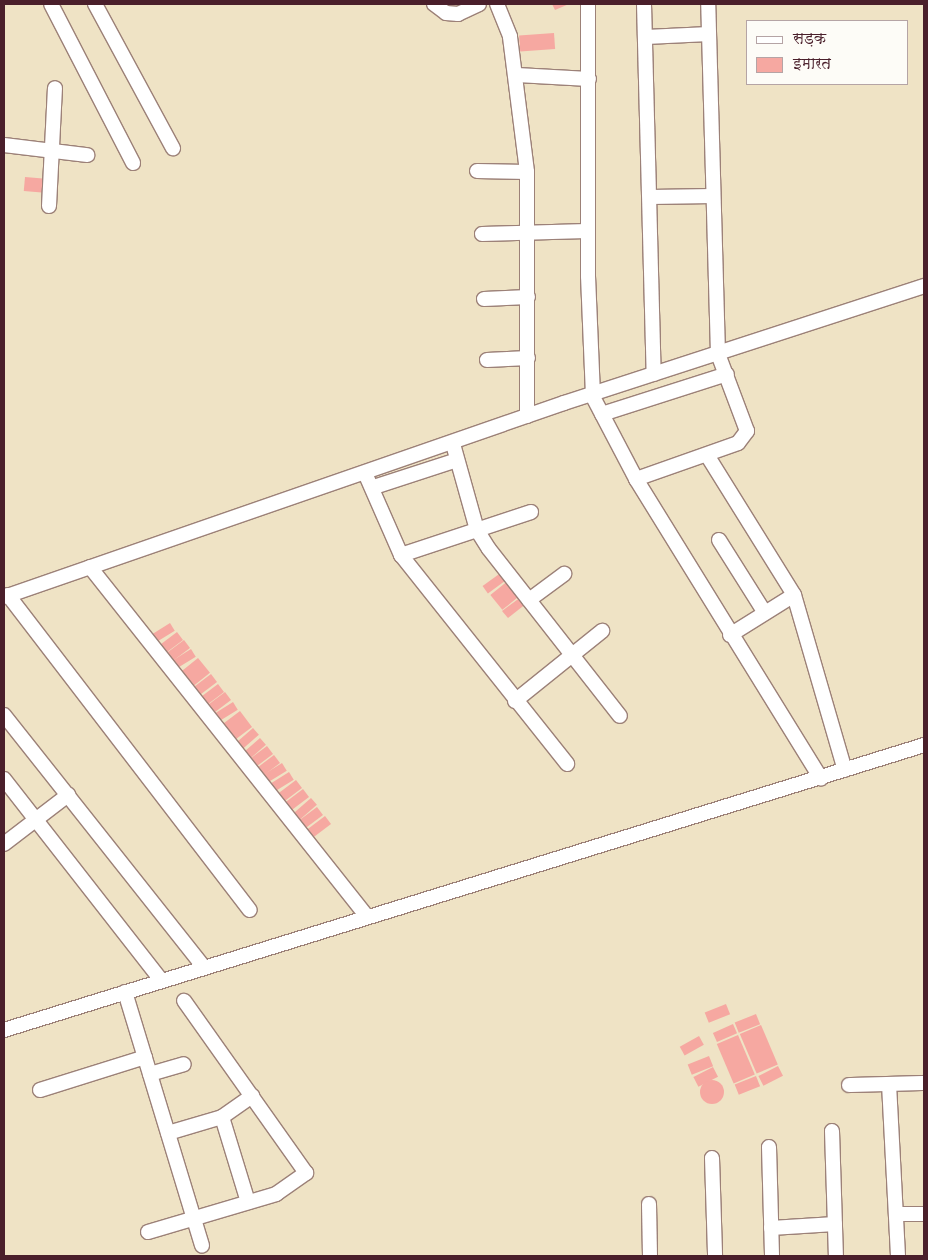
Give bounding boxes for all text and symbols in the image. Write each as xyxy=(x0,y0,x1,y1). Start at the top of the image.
legend xyxy=(746,20,908,85)
text: सड़क xyxy=(793,29,826,51)
text: इमारत xyxy=(793,54,831,76)

